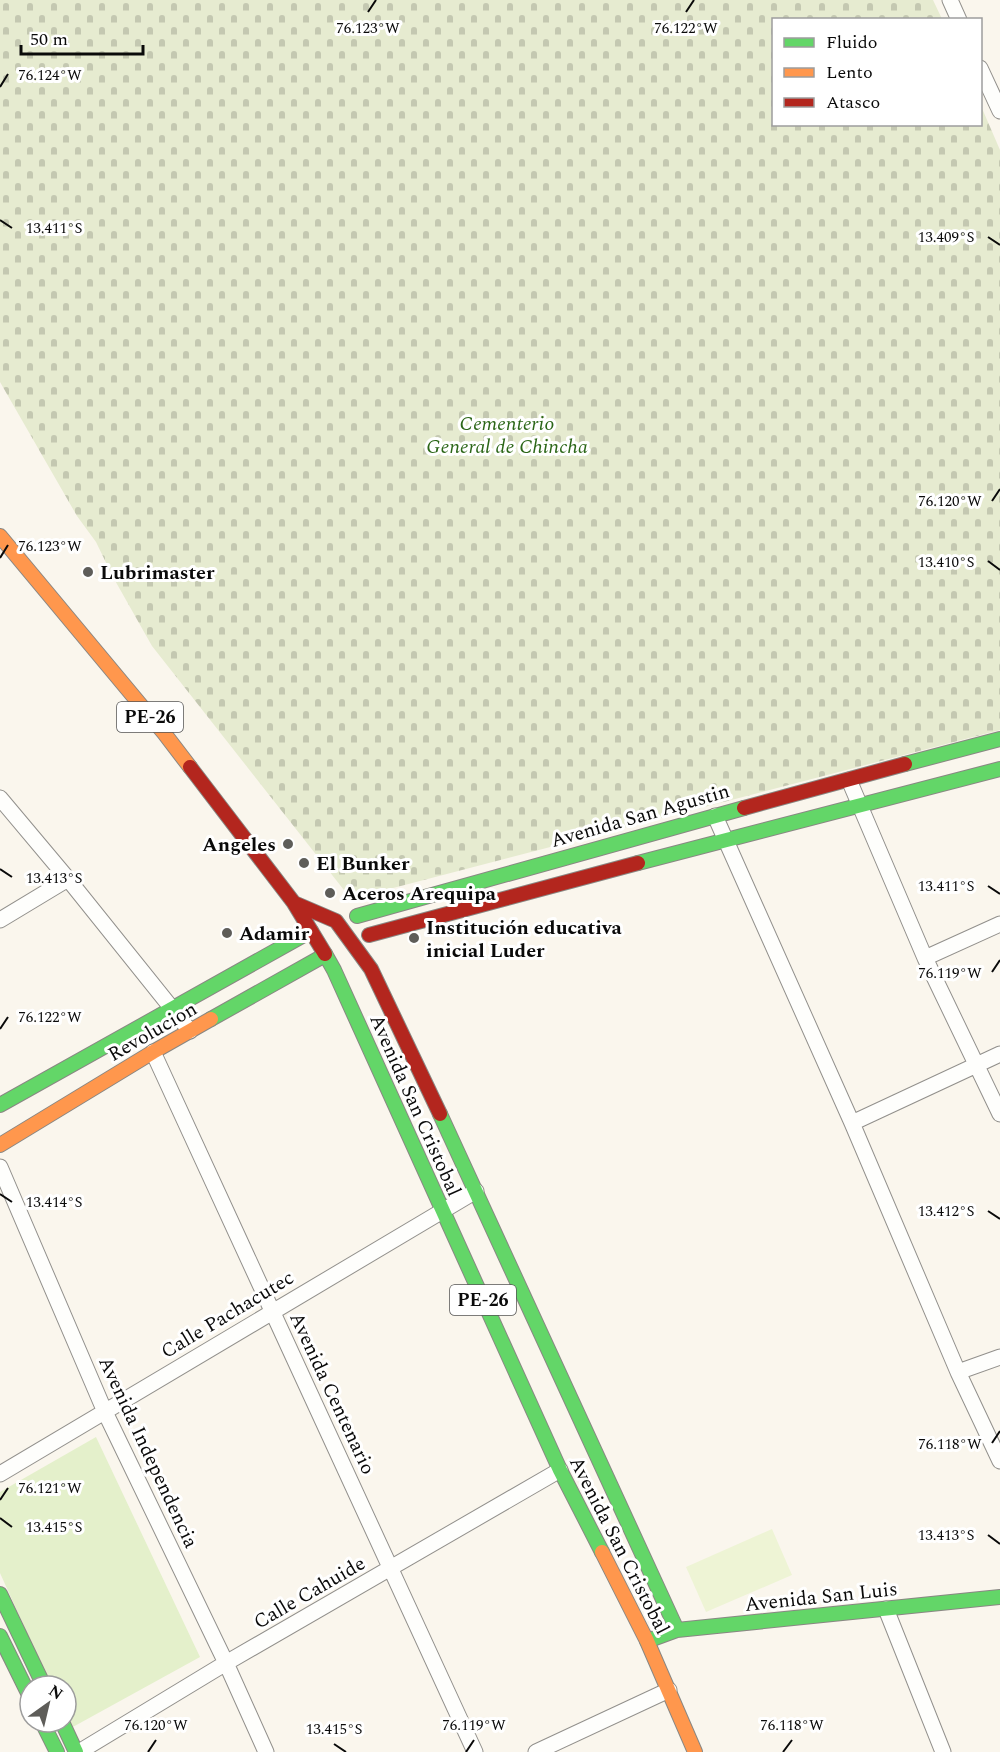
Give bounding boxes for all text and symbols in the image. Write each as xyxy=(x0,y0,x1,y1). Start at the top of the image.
text: 76.123°W xyxy=(336,17,400,40)
text: 76.122°W xyxy=(654,17,718,40)
scale bar xyxy=(21,18,142,56)
legend xyxy=(772,18,982,126)
text: 50 m xyxy=(30,26,68,53)
text: Fluido xyxy=(826,29,878,56)
text: Lento xyxy=(826,59,873,86)
text: 76.124°W xyxy=(18,64,82,87)
text: Atasco xyxy=(826,89,880,116)
text: 13.411°S xyxy=(26,217,82,240)
text: 13.409°S xyxy=(918,226,974,249)
park label: Cementerio General de Chincha xyxy=(426,409,588,462)
text: 76.120°W xyxy=(918,490,982,513)
text: 76.123°W xyxy=(18,535,82,558)
text: 13.410°S xyxy=(918,551,974,574)
place label: Lubrimaster xyxy=(100,558,215,588)
marker: Lubrimaster xyxy=(81,565,95,579)
road number: PE-26 xyxy=(117,702,183,732)
street label: Avenida San Agustin xyxy=(547,776,733,856)
place label: Angeles xyxy=(202,830,276,860)
marker: Angeles xyxy=(281,837,295,851)
place label: El Bunker xyxy=(316,849,410,879)
marker: El Bunker xyxy=(297,856,311,870)
text: 13.413°S xyxy=(26,867,82,890)
text: 13.411°S xyxy=(918,875,974,898)
place label: Aceros Arequipa xyxy=(342,879,497,909)
marker: Aceros Arequipa xyxy=(323,886,337,900)
place label: Institución educativa inicial Luder xyxy=(426,913,622,966)
place label: Adamir xyxy=(239,919,310,949)
marker: Adamir xyxy=(220,926,234,940)
marker: Institución educativa inicial Luder xyxy=(407,931,421,945)
text: 76.119°W xyxy=(918,962,982,985)
street label: Revolucion xyxy=(102,994,203,1070)
text: 76.122°W xyxy=(18,1006,82,1029)
street label: Avenida San Cristobal xyxy=(361,1010,469,1201)
text: 13.414°S xyxy=(26,1191,82,1214)
text: 13.412°S xyxy=(918,1200,974,1223)
street label: Calle Pachacutec xyxy=(155,1263,300,1367)
road number: PE-26 xyxy=(450,1285,516,1315)
street label: Avenida Centenario xyxy=(281,1307,383,1480)
street label: Avenida Independencia xyxy=(90,1352,206,1553)
text: 76.118°W xyxy=(918,1433,982,1456)
street label: Avenida San Cristobal xyxy=(561,1451,677,1640)
text: 76.121°W xyxy=(18,1477,82,1500)
text: 13.415°S xyxy=(26,1516,82,1539)
text: 13.413°S xyxy=(918,1524,974,1547)
street label: Calle Cahuide xyxy=(248,1549,371,1637)
street label: Avenida San Luis xyxy=(743,1574,899,1620)
north arrow xyxy=(18,1674,78,1734)
text: N xyxy=(44,1679,68,1706)
text: 76.120°W xyxy=(124,1714,188,1737)
text: 76.119°W xyxy=(442,1714,506,1737)
text: 76.118°W xyxy=(760,1714,824,1737)
text: 13.415°S xyxy=(306,1718,362,1741)

